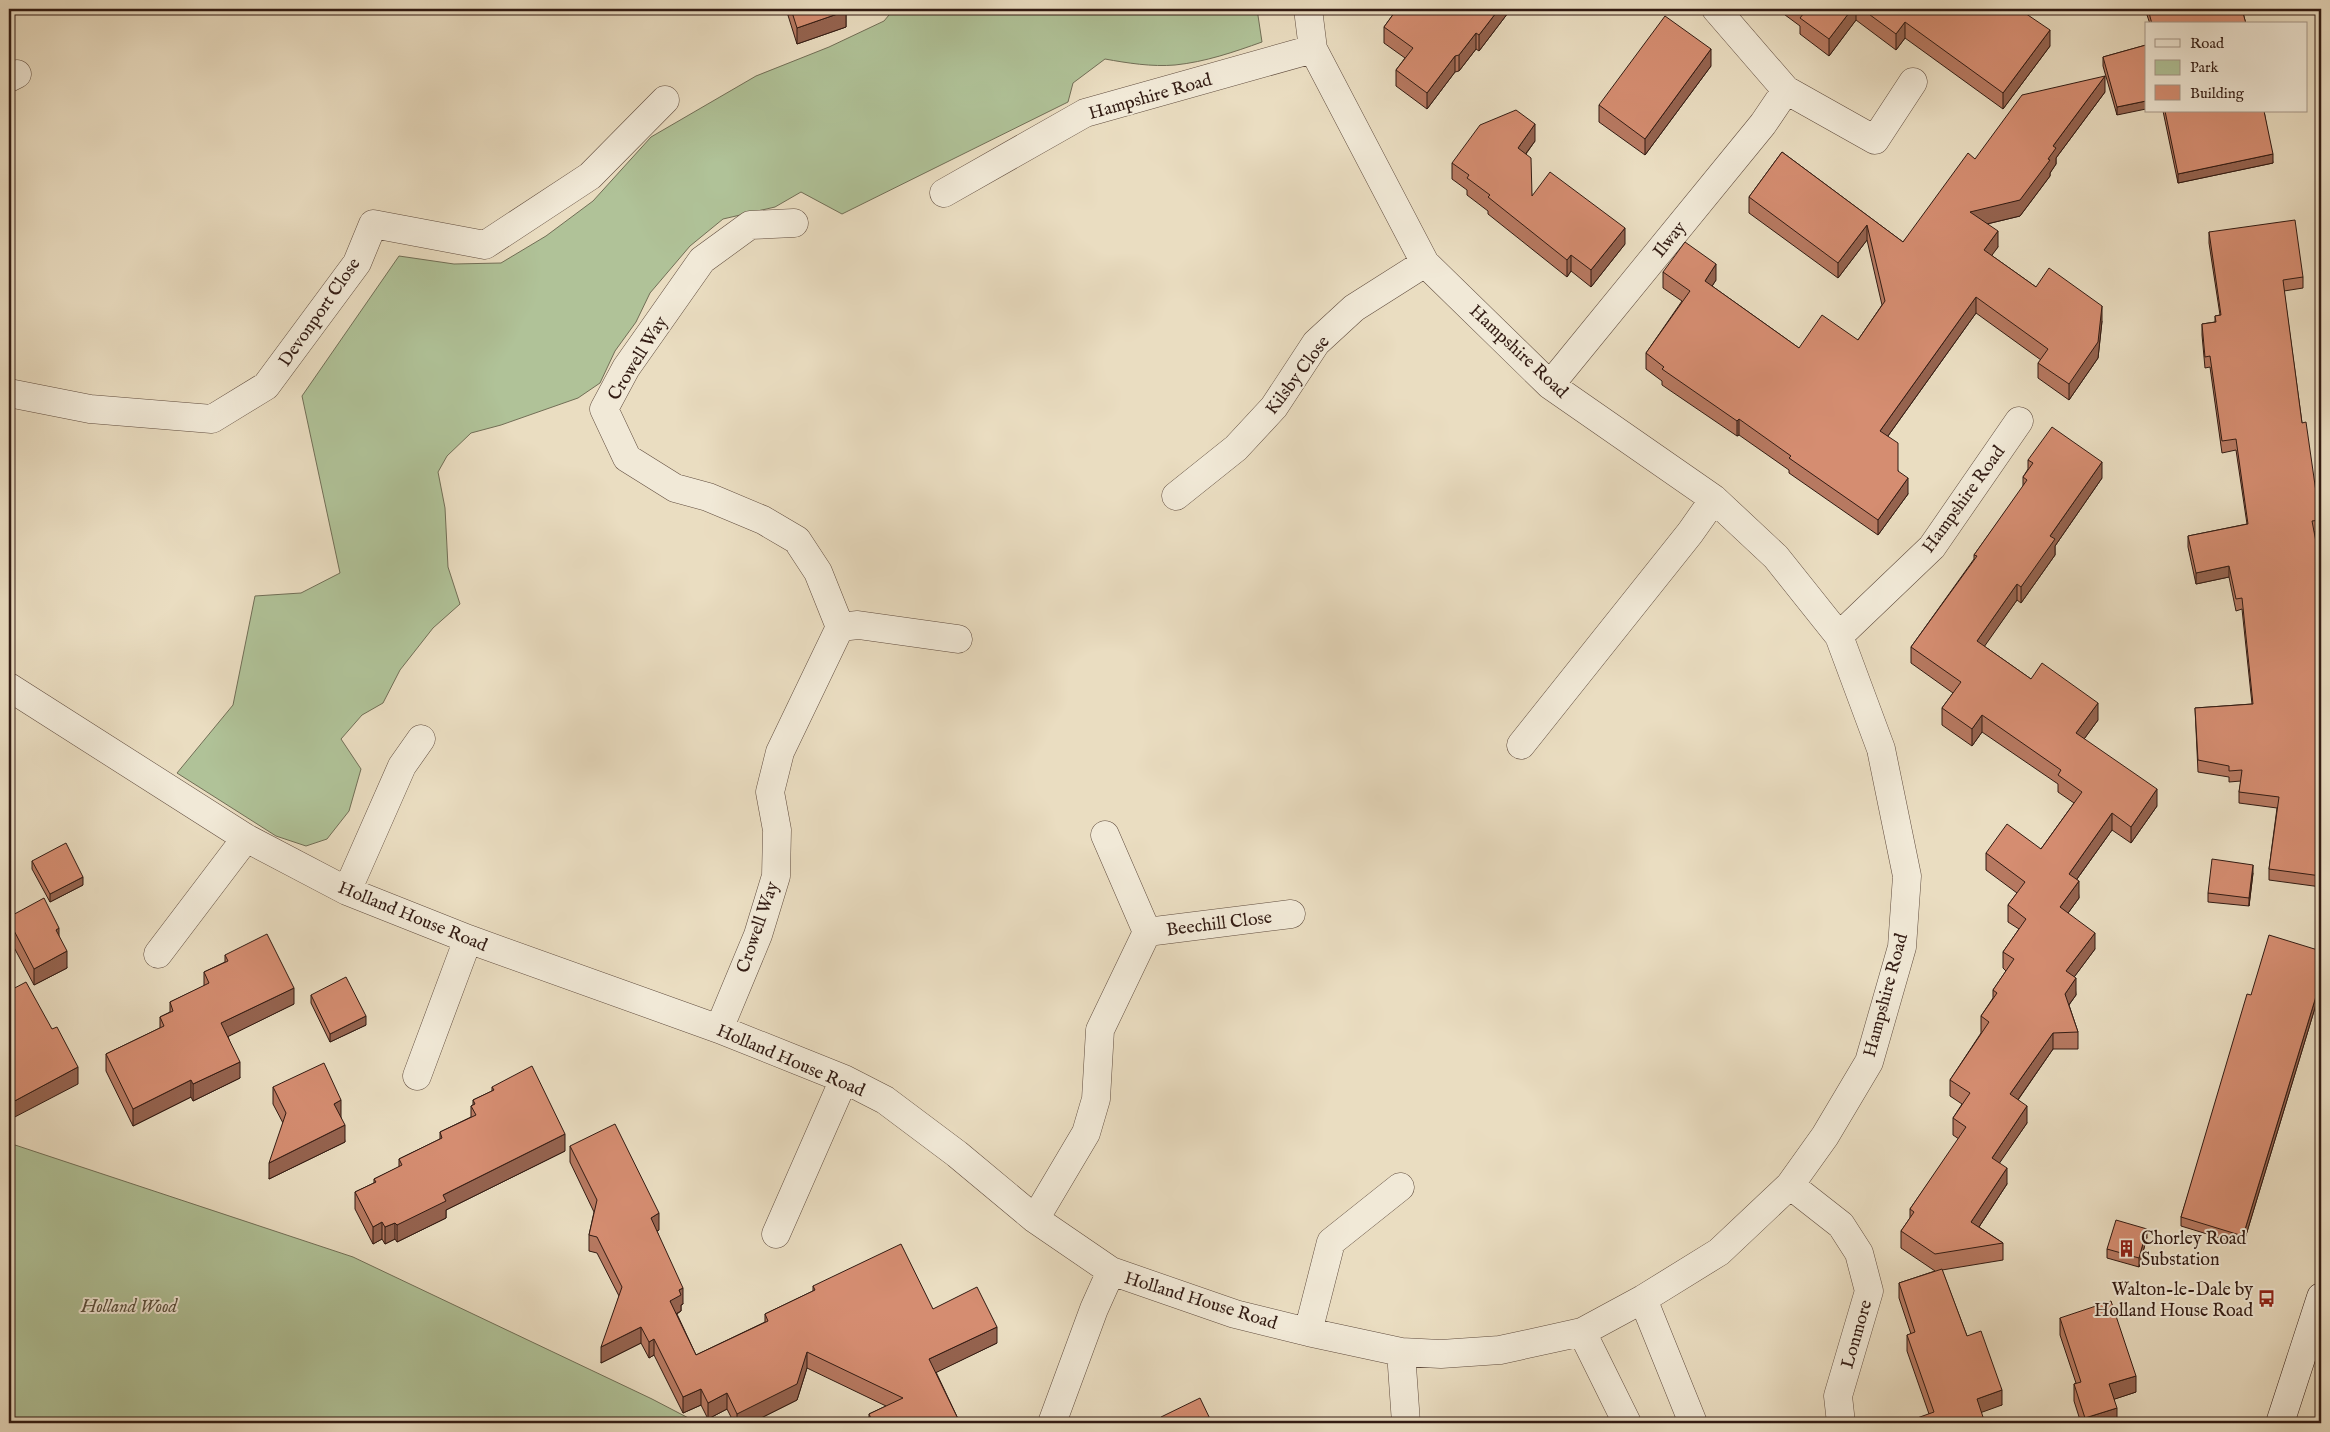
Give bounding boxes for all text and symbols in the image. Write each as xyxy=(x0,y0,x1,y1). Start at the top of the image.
legend xyxy=(2145,22,2308,112)
text: Road xyxy=(2190,34,2225,53)
text: Park xyxy=(2190,58,2220,77)
street label: Hampshire Road xyxy=(1086,69,1215,126)
text: Building xyxy=(2190,84,2245,103)
street label: Ilway xyxy=(1648,217,1692,263)
street label: Devonport Close xyxy=(274,254,366,372)
street label: Hampshire Road xyxy=(1464,300,1573,404)
street label: Crowell Way xyxy=(603,312,673,405)
street label: Kilsby Close xyxy=(1261,332,1335,420)
street label: Hampshire Road xyxy=(1918,441,2011,558)
street label: Holland House Road xyxy=(334,877,491,958)
street label: Crowell Way xyxy=(732,879,785,976)
street label: Beechill Close xyxy=(1165,907,1273,942)
street label: Hampshire Road xyxy=(1859,931,1914,1060)
street label: Holland House Road xyxy=(713,1020,868,1103)
place label: Chorley Road Substation xyxy=(2141,1228,2247,1272)
building icon: Chorley Road Substation xyxy=(2117,1238,2137,1258)
street label: Holland House Road xyxy=(1121,1267,1280,1336)
place label: Walton-le-Dale by Holland House Road xyxy=(2094,1279,2253,1323)
bus stop icon: Walton-le-Dale by Holland House Road xyxy=(2257,1289,2277,1309)
park label: Holland Wood xyxy=(80,1296,179,1319)
street label: Lonmore xyxy=(1837,1297,1878,1371)

